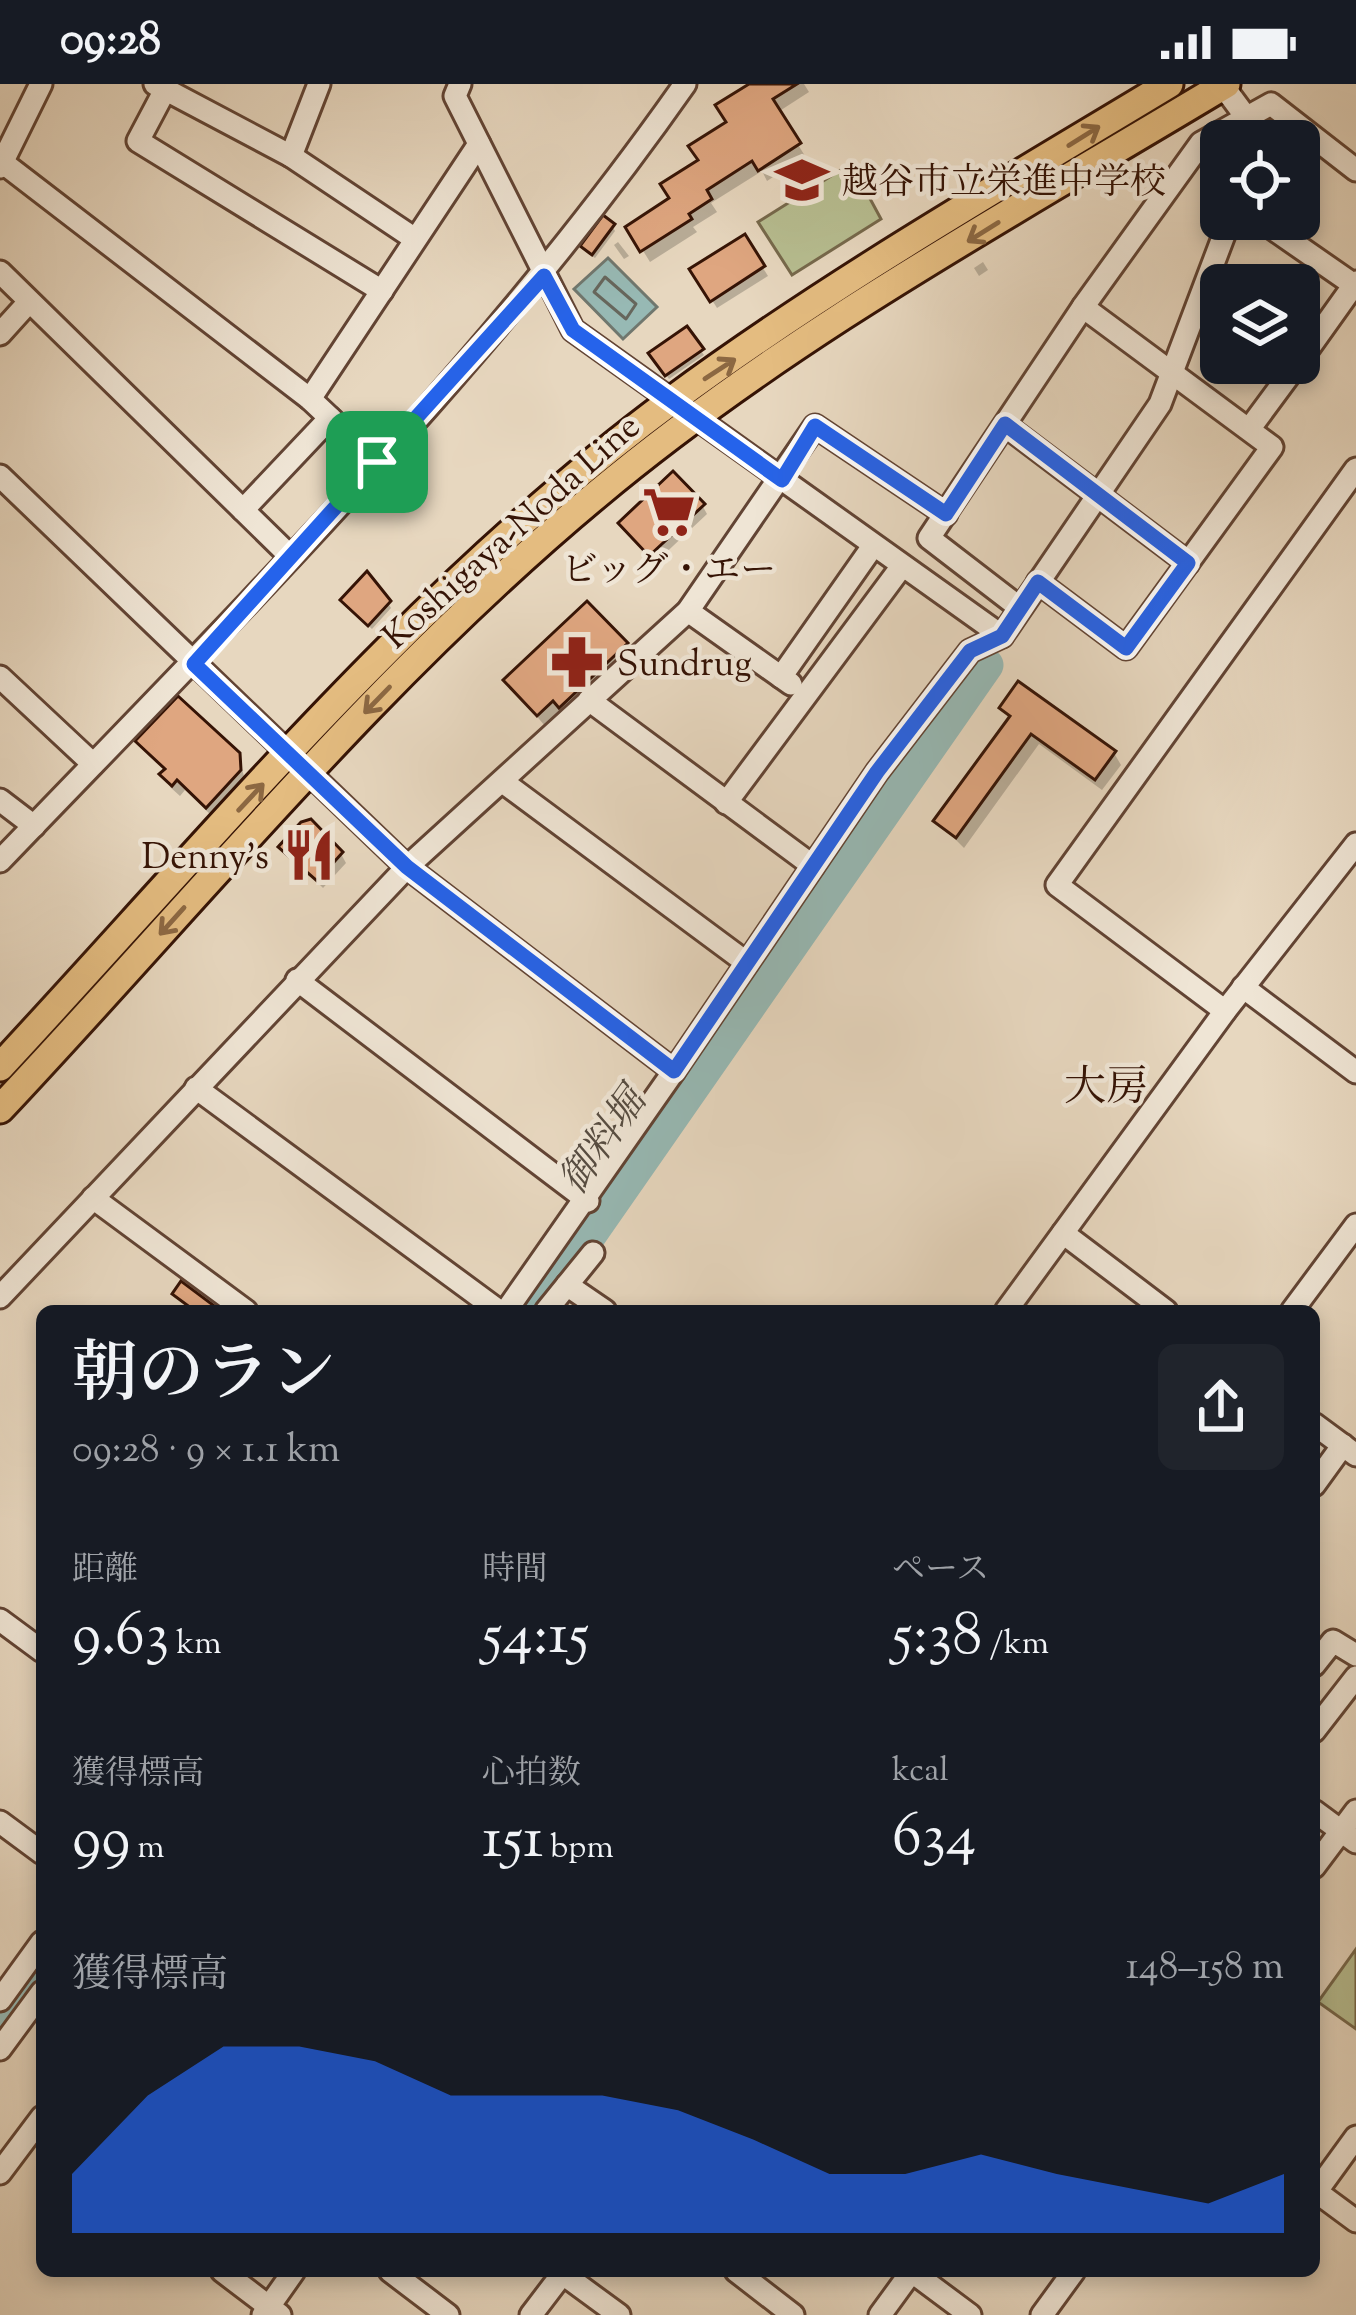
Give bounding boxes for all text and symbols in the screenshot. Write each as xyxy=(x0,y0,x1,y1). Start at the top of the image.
text: 09:28 xyxy=(60,10,161,75)
map controls xyxy=(1200,120,1320,384)
button: locate xyxy=(1200,120,1320,240)
one-way arrow xyxy=(1066,124,1100,148)
school or university icon: 越谷市立栄進中学校 xyxy=(773,151,831,209)
place label: 越谷市立栄進中学校 xyxy=(842,158,1166,210)
one-way arrow xyxy=(966,220,1000,244)
button: layers xyxy=(1200,264,1320,384)
one-way arrow xyxy=(702,356,736,381)
street label: Koshigaya-Noda Line xyxy=(372,403,653,663)
pin xyxy=(326,411,428,513)
icon: arrive xyxy=(344,429,410,495)
supermarket icon: ビッグ・エー xyxy=(640,483,698,541)
place label: ビッグ・エー xyxy=(562,546,776,598)
pharmacy icon: Sundrug xyxy=(548,633,606,691)
place label: Sundrug xyxy=(617,640,752,692)
one-way arrow xyxy=(364,685,392,714)
one-way arrow xyxy=(237,782,265,812)
restaurant icon: Denny's xyxy=(280,826,338,884)
place label: Denny's xyxy=(142,833,269,885)
one-way arrow xyxy=(159,905,187,935)
district label: 大房 xyxy=(1064,1060,1148,1120)
water label: 御料堀 xyxy=(549,1074,665,1207)
text: 朝のラン xyxy=(72,1331,336,1426)
button: share xyxy=(1158,1344,1284,1470)
text: 09:28 · 9 × 1.1 km xyxy=(72,1424,340,1480)
text: 距離 xyxy=(72,1547,138,1595)
text: 時間 xyxy=(482,1547,548,1595)
text: ペース xyxy=(892,1547,989,1595)
text: 9.63 xyxy=(72,1595,169,1682)
text: 54:15 xyxy=(482,1595,589,1682)
text: 5:38 xyxy=(892,1595,982,1682)
text: km xyxy=(169,1621,221,1669)
text: /km xyxy=(982,1621,1049,1669)
text: kcal xyxy=(892,1748,949,1796)
text: 獲得標高 xyxy=(72,1751,204,1799)
text: 心拍数 xyxy=(482,1751,581,1799)
text: 634 xyxy=(892,1796,976,1883)
text: 99 xyxy=(72,1799,130,1886)
text: 151 xyxy=(482,1799,543,1886)
text: m xyxy=(130,1825,165,1873)
text: bpm xyxy=(543,1825,614,1873)
text: 148–158 m xyxy=(1126,1941,1284,1997)
text: 獲得標高 xyxy=(72,1949,228,2005)

